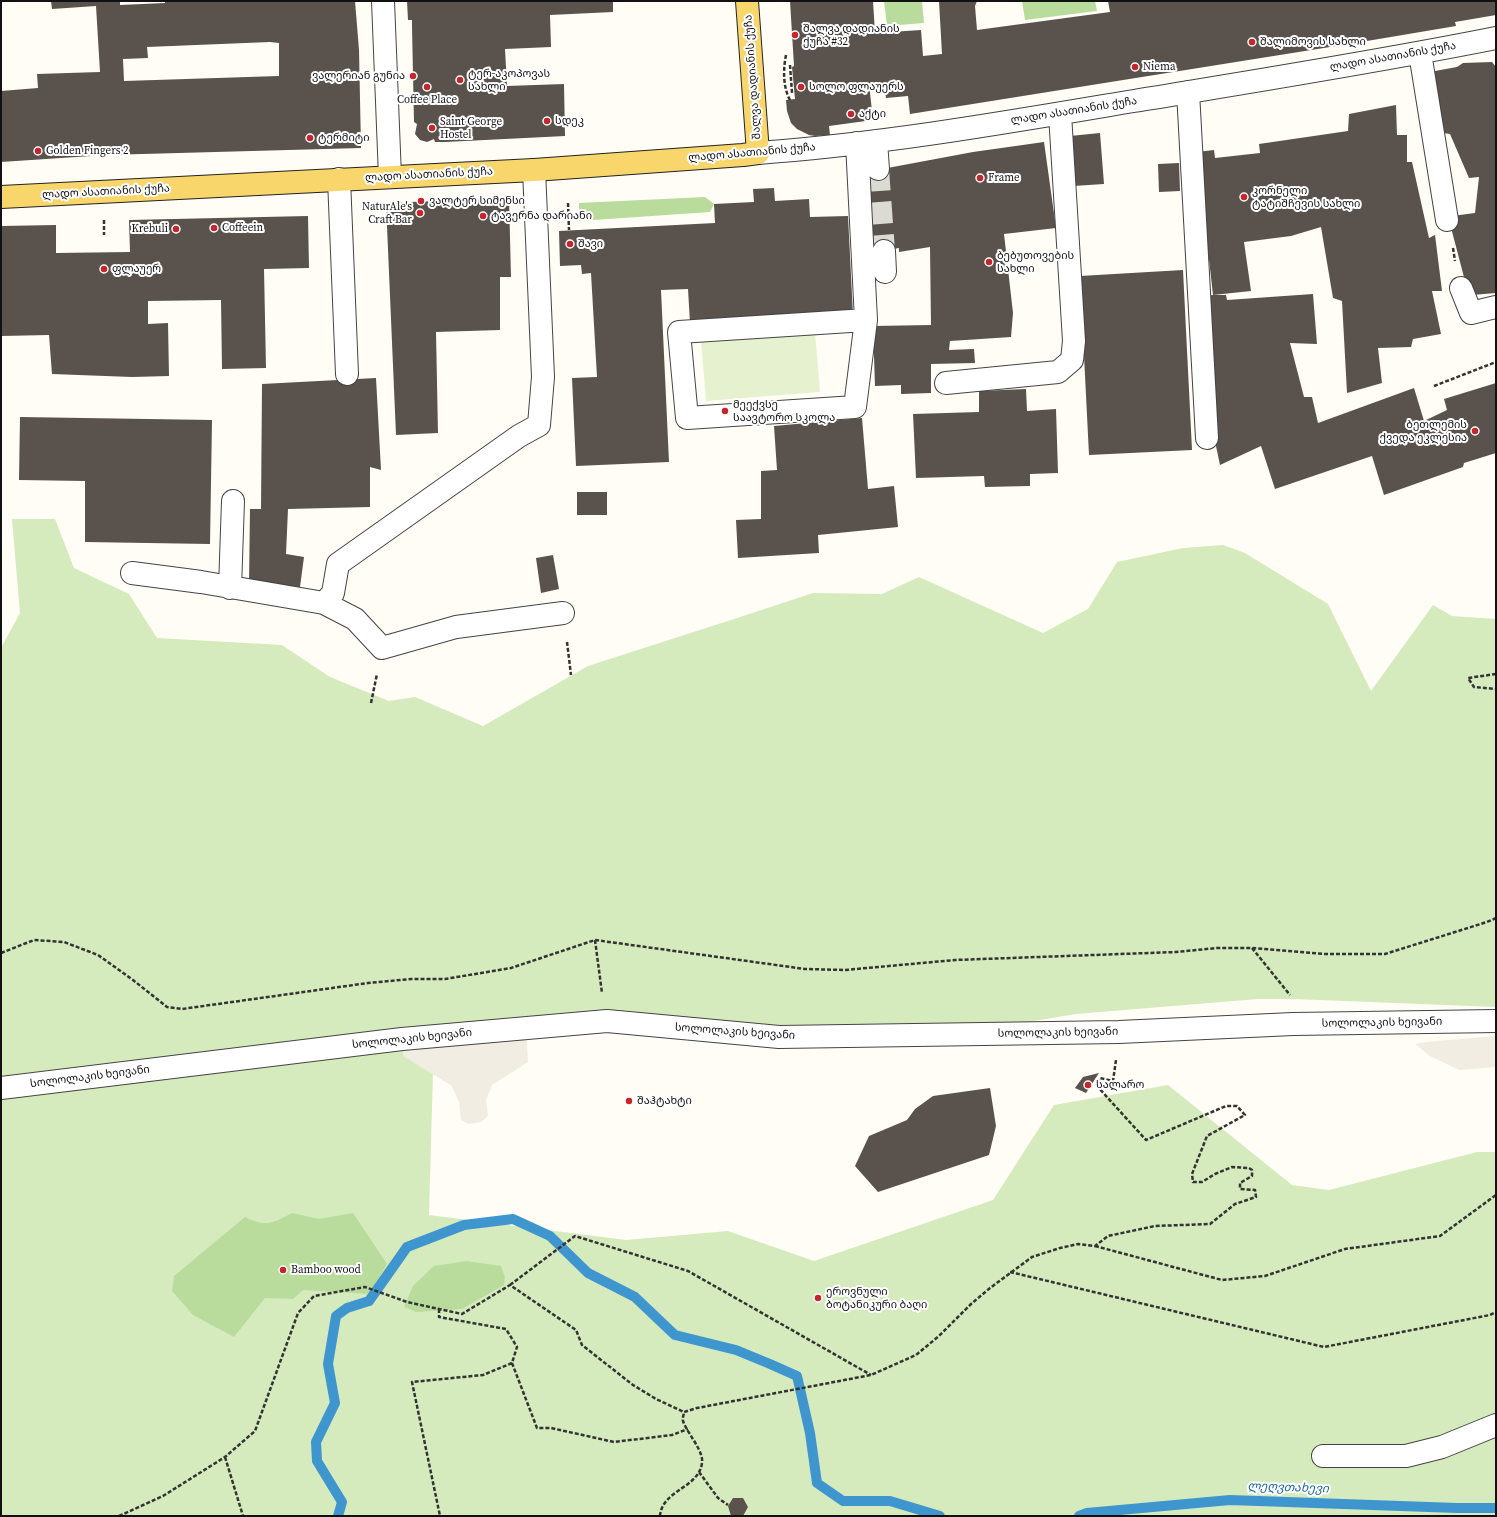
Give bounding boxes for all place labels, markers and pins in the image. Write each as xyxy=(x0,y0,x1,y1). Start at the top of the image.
place label: შალვა დადიანის ქუჩა #32 xyxy=(803,22,900,48)
marker: შალვა დადიანის ქუჩა #32 xyxy=(790,30,800,40)
place label: შალიმოვის სახლი xyxy=(1260,35,1366,49)
marker: შალიმოვის სახლი xyxy=(1247,37,1257,47)
place label: Niema xyxy=(1143,60,1175,74)
marker: Niema xyxy=(1130,62,1140,72)
place label: ტერ-აკოპოვას სახლი xyxy=(468,67,550,93)
place label: ვალერიან გუნია xyxy=(312,69,405,83)
marker: ვალერიან გუნია xyxy=(408,71,418,81)
marker: ტერ-აკოპოვას სახლი xyxy=(455,75,465,85)
place label: სოლო ფლაუერს xyxy=(809,80,904,94)
marker: Coffee Place xyxy=(422,82,432,92)
marker: სოლო ფლაუერს xyxy=(796,82,806,92)
place label: Coffee Place xyxy=(397,93,457,107)
place label: აქტი xyxy=(859,107,886,121)
marker: აქტი xyxy=(846,109,856,119)
place label: სდეკ xyxy=(555,114,584,128)
place label: Saint George Hostel xyxy=(440,115,502,141)
marker: სდეკ xyxy=(542,116,552,126)
marker: Saint George Hostel xyxy=(427,123,437,133)
place label: ტერმიტი xyxy=(318,131,369,145)
marker: ტერმიტი xyxy=(305,133,315,143)
place label: Golden Fingers 2 xyxy=(46,144,129,158)
marker: Golden Fingers 2 xyxy=(33,146,43,156)
place label: Frame xyxy=(988,171,1020,185)
marker: Frame xyxy=(975,173,985,183)
place label: კორნელი ტატიშჩევის სახლი xyxy=(1252,184,1360,210)
marker: კორნელი ტატიშჩევის სახლი xyxy=(1239,192,1249,202)
place label: ვალტერ სიმენსი xyxy=(429,194,525,208)
marker: ვალტერ სიმენსი xyxy=(416,196,426,206)
place label: NaturAle's Craft Bar xyxy=(362,200,412,226)
marker: NaturAle's Craft Bar xyxy=(415,208,425,218)
place label: ტავერნა დარიანი xyxy=(491,209,592,223)
marker: ტავერნა დარიანი xyxy=(478,211,488,221)
place label: Coffeein xyxy=(222,221,263,235)
place label: Krebuli xyxy=(131,222,168,236)
marker: Coffeein xyxy=(209,223,219,233)
marker: Krebuli xyxy=(171,224,181,234)
place label: შავი xyxy=(578,237,603,251)
marker: შავი xyxy=(565,239,575,249)
place label: ბებუთოვების სახლი xyxy=(997,249,1074,275)
marker: ბებუთოვების სახლი xyxy=(984,257,994,267)
place label: ფლაუერ xyxy=(112,262,161,276)
marker: ფლაუერ xyxy=(99,264,109,274)
place label: მეექვსე საავტორო სკოლა xyxy=(733,398,835,424)
marker: მეექვსე საავტორო სკოლა xyxy=(720,406,730,416)
place label: ბეთლემის ქვედა ეკლესია xyxy=(1379,418,1467,444)
marker: ბეთლემის ქვედა ეკლესია xyxy=(1470,426,1480,436)
place label: სალარო xyxy=(1096,1078,1144,1092)
marker: სალარო xyxy=(1083,1080,1093,1090)
place label: შაჰტახტი xyxy=(637,1094,692,1108)
marker: შაჰტახტი xyxy=(624,1096,634,1106)
place label: Bamboo wood xyxy=(291,1263,361,1277)
marker: Bamboo wood xyxy=(278,1265,288,1275)
place label: ეროვნული ბოტანიკური ბაღი xyxy=(826,1285,927,1311)
marker: ეროვნული ბოტანიკური ბაღი xyxy=(813,1293,823,1303)

